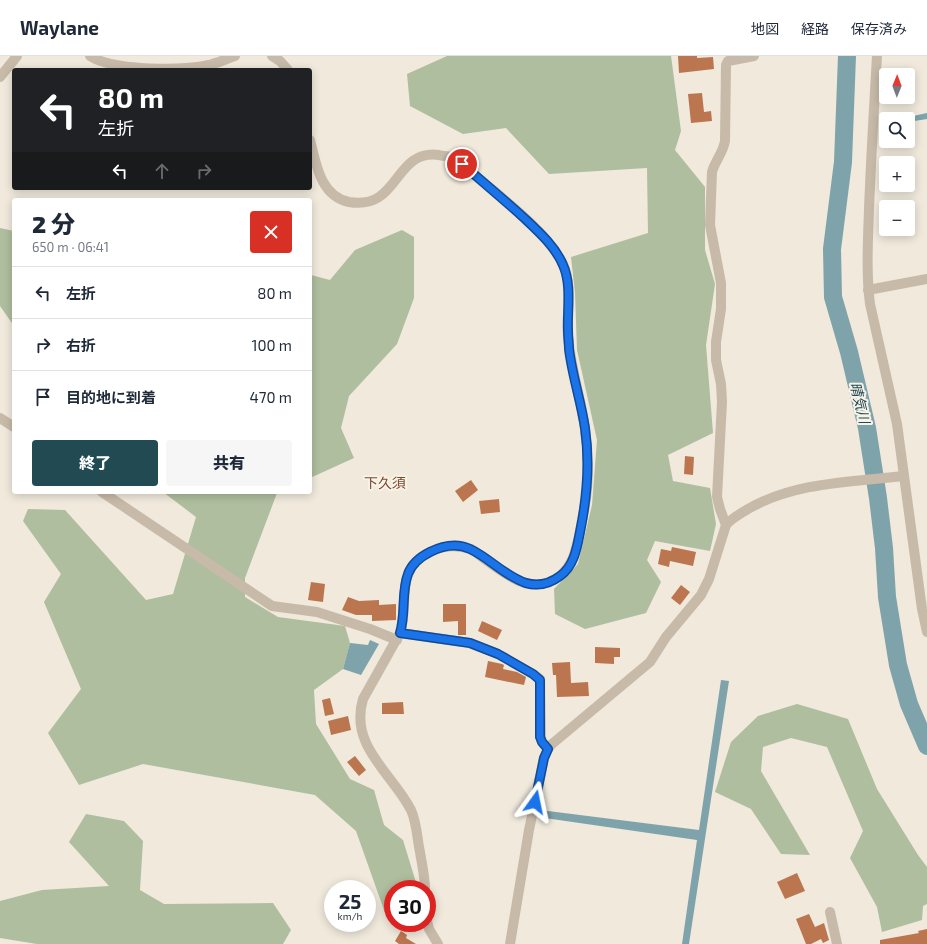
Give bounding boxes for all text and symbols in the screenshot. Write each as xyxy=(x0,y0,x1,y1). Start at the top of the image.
text: Waylane xyxy=(20,16,99,39)
text: 地図 xyxy=(751,20,779,37)
text: 経路 xyxy=(801,20,829,37)
text: 保存済み xyxy=(851,20,907,37)
north arrow xyxy=(879,68,915,104)
map controls xyxy=(879,68,915,236)
text: 80 m xyxy=(98,80,164,114)
icon: left xyxy=(32,84,84,136)
button: search xyxy=(879,112,915,148)
text: 左折 xyxy=(98,117,134,139)
pin xyxy=(445,147,479,181)
icon: arrive xyxy=(451,153,473,175)
button: + xyxy=(879,156,915,192)
icon: left xyxy=(109,160,131,182)
icon: ahead xyxy=(151,160,173,182)
icon: right xyxy=(193,160,215,182)
button: − xyxy=(879,200,915,236)
text: 2 分 xyxy=(32,209,75,238)
button: close xyxy=(250,211,292,253)
text: 650 m · 06:41 xyxy=(32,239,109,255)
icon: left xyxy=(32,282,54,304)
text: 左折 xyxy=(66,284,96,302)
text: 80 m xyxy=(257,284,292,302)
icon: right xyxy=(32,334,54,356)
text: 右折 xyxy=(66,336,96,354)
text: 100 m xyxy=(251,336,292,354)
water label: 晴気川 xyxy=(847,380,874,427)
icon: arrive xyxy=(32,386,54,408)
text: 目的地に到着 xyxy=(66,388,156,406)
text: 470 m xyxy=(250,388,292,406)
button: 終了 xyxy=(32,440,158,486)
button: 共有 xyxy=(166,440,292,486)
district label: 下久須 xyxy=(364,474,406,491)
position arrow xyxy=(514,781,556,823)
speed limit sign: 30 xyxy=(384,880,436,932)
text: 25 xyxy=(339,889,361,913)
text: km/h xyxy=(338,910,362,922)

